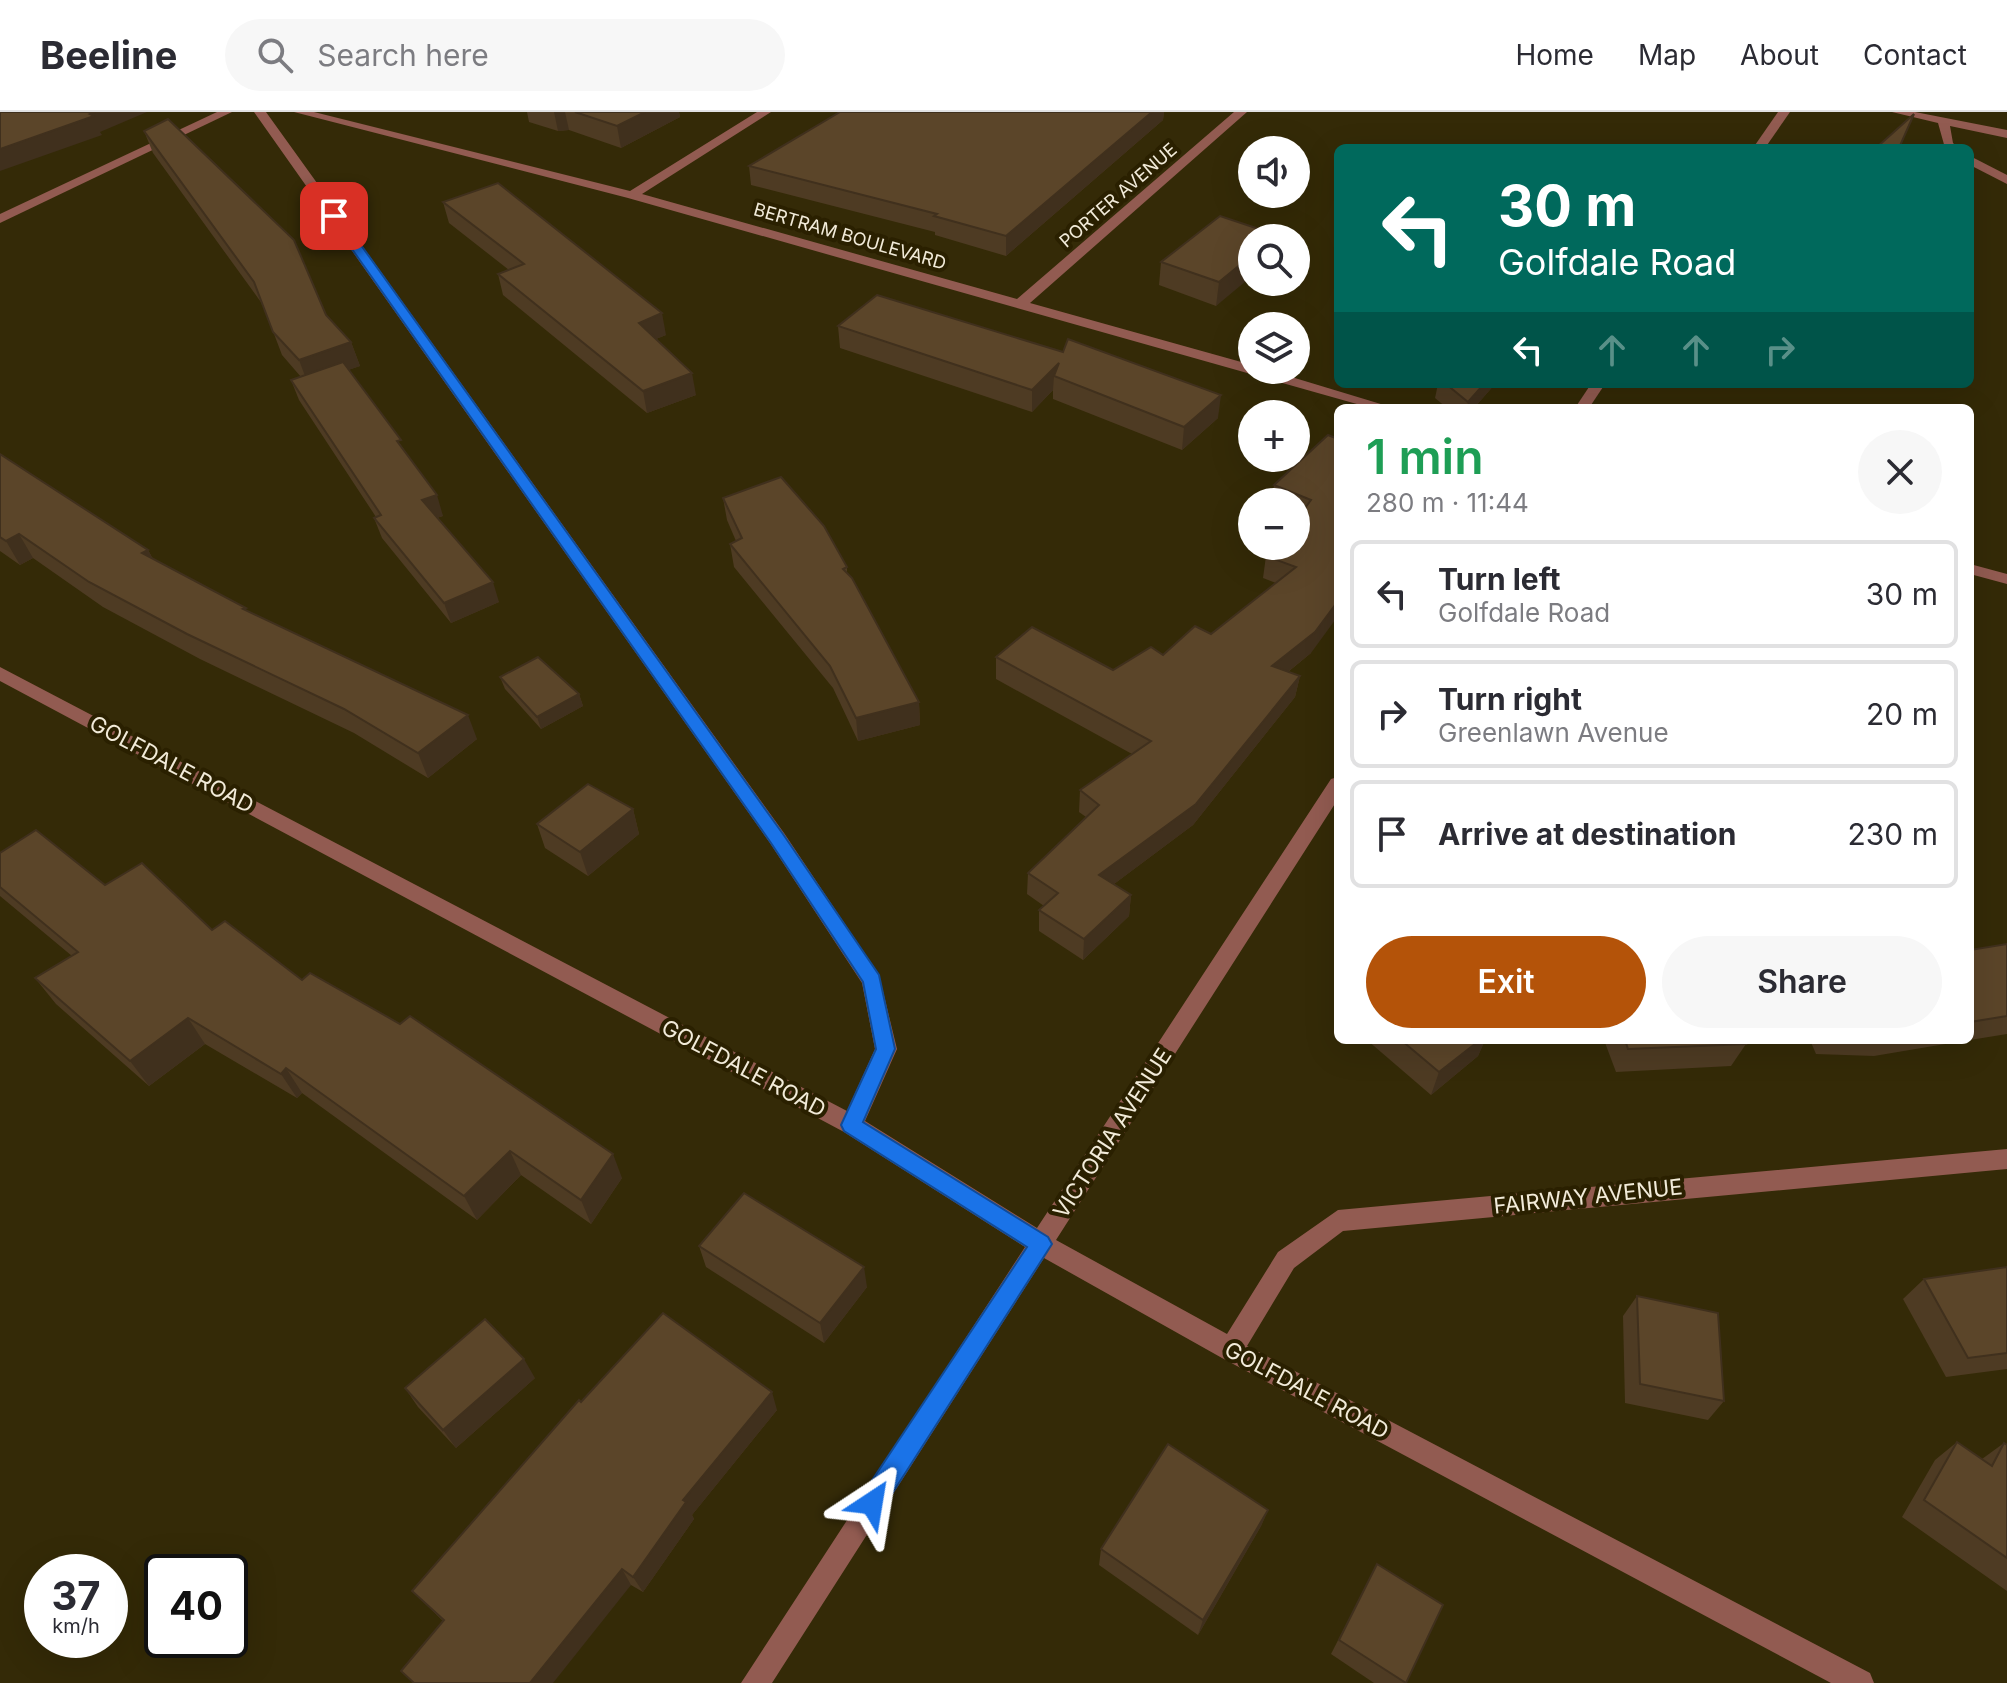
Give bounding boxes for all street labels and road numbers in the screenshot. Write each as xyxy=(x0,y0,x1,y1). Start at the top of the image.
street label: PORTER AVENUE xyxy=(1055,138,1181,252)
street label: BERTRAM BOULEVARD xyxy=(751,198,949,274)
street label: GOLFDALE ROAD xyxy=(86,710,258,818)
street label: GOLFDALE ROAD xyxy=(658,1014,830,1122)
street label: VICTORIA AVENUE xyxy=(1047,1043,1177,1223)
street label: FAIRWAY AVENUE xyxy=(1492,1173,1684,1219)
street label: GOLFDALE ROAD xyxy=(1221,1336,1393,1444)

